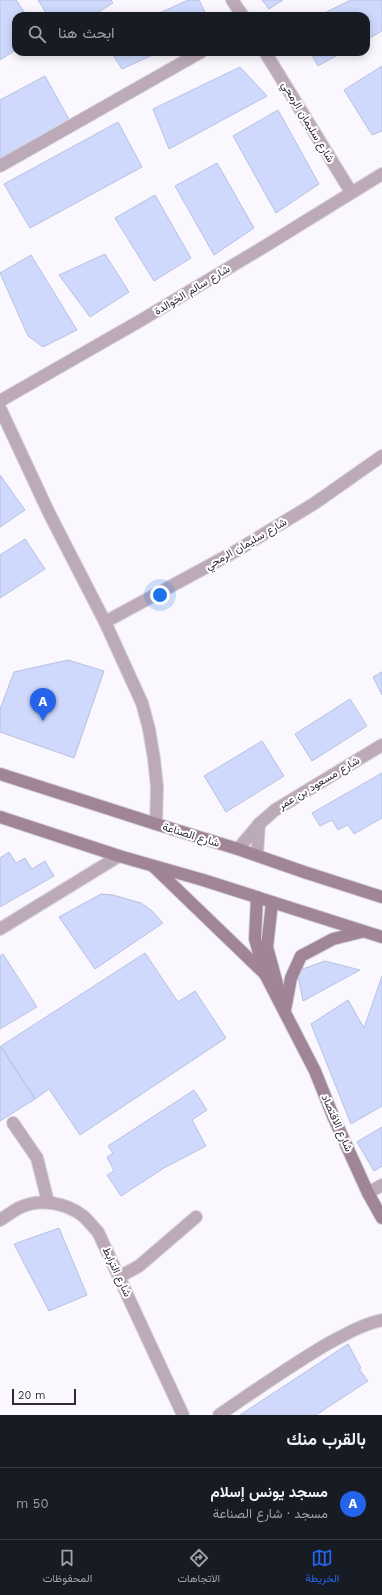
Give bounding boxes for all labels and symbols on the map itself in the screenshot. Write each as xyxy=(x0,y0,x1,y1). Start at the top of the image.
street label: شارع سليمان الرمحي xyxy=(276,79,337,167)
street label: شارع سالم الخوالدة xyxy=(152,262,233,319)
street label: شارع سليمان الرمحي xyxy=(203,515,291,575)
your location xyxy=(150,585,170,605)
pin: A xyxy=(30,688,56,721)
street label: شارع مسعود بن عمر xyxy=(275,753,363,814)
street label: شارع الصناعة xyxy=(161,820,221,851)
street label: شارع الاقتصاد xyxy=(318,1092,356,1154)
street label: شارع الترابط xyxy=(99,1245,134,1300)
scale bar xyxy=(12,1387,76,1406)

